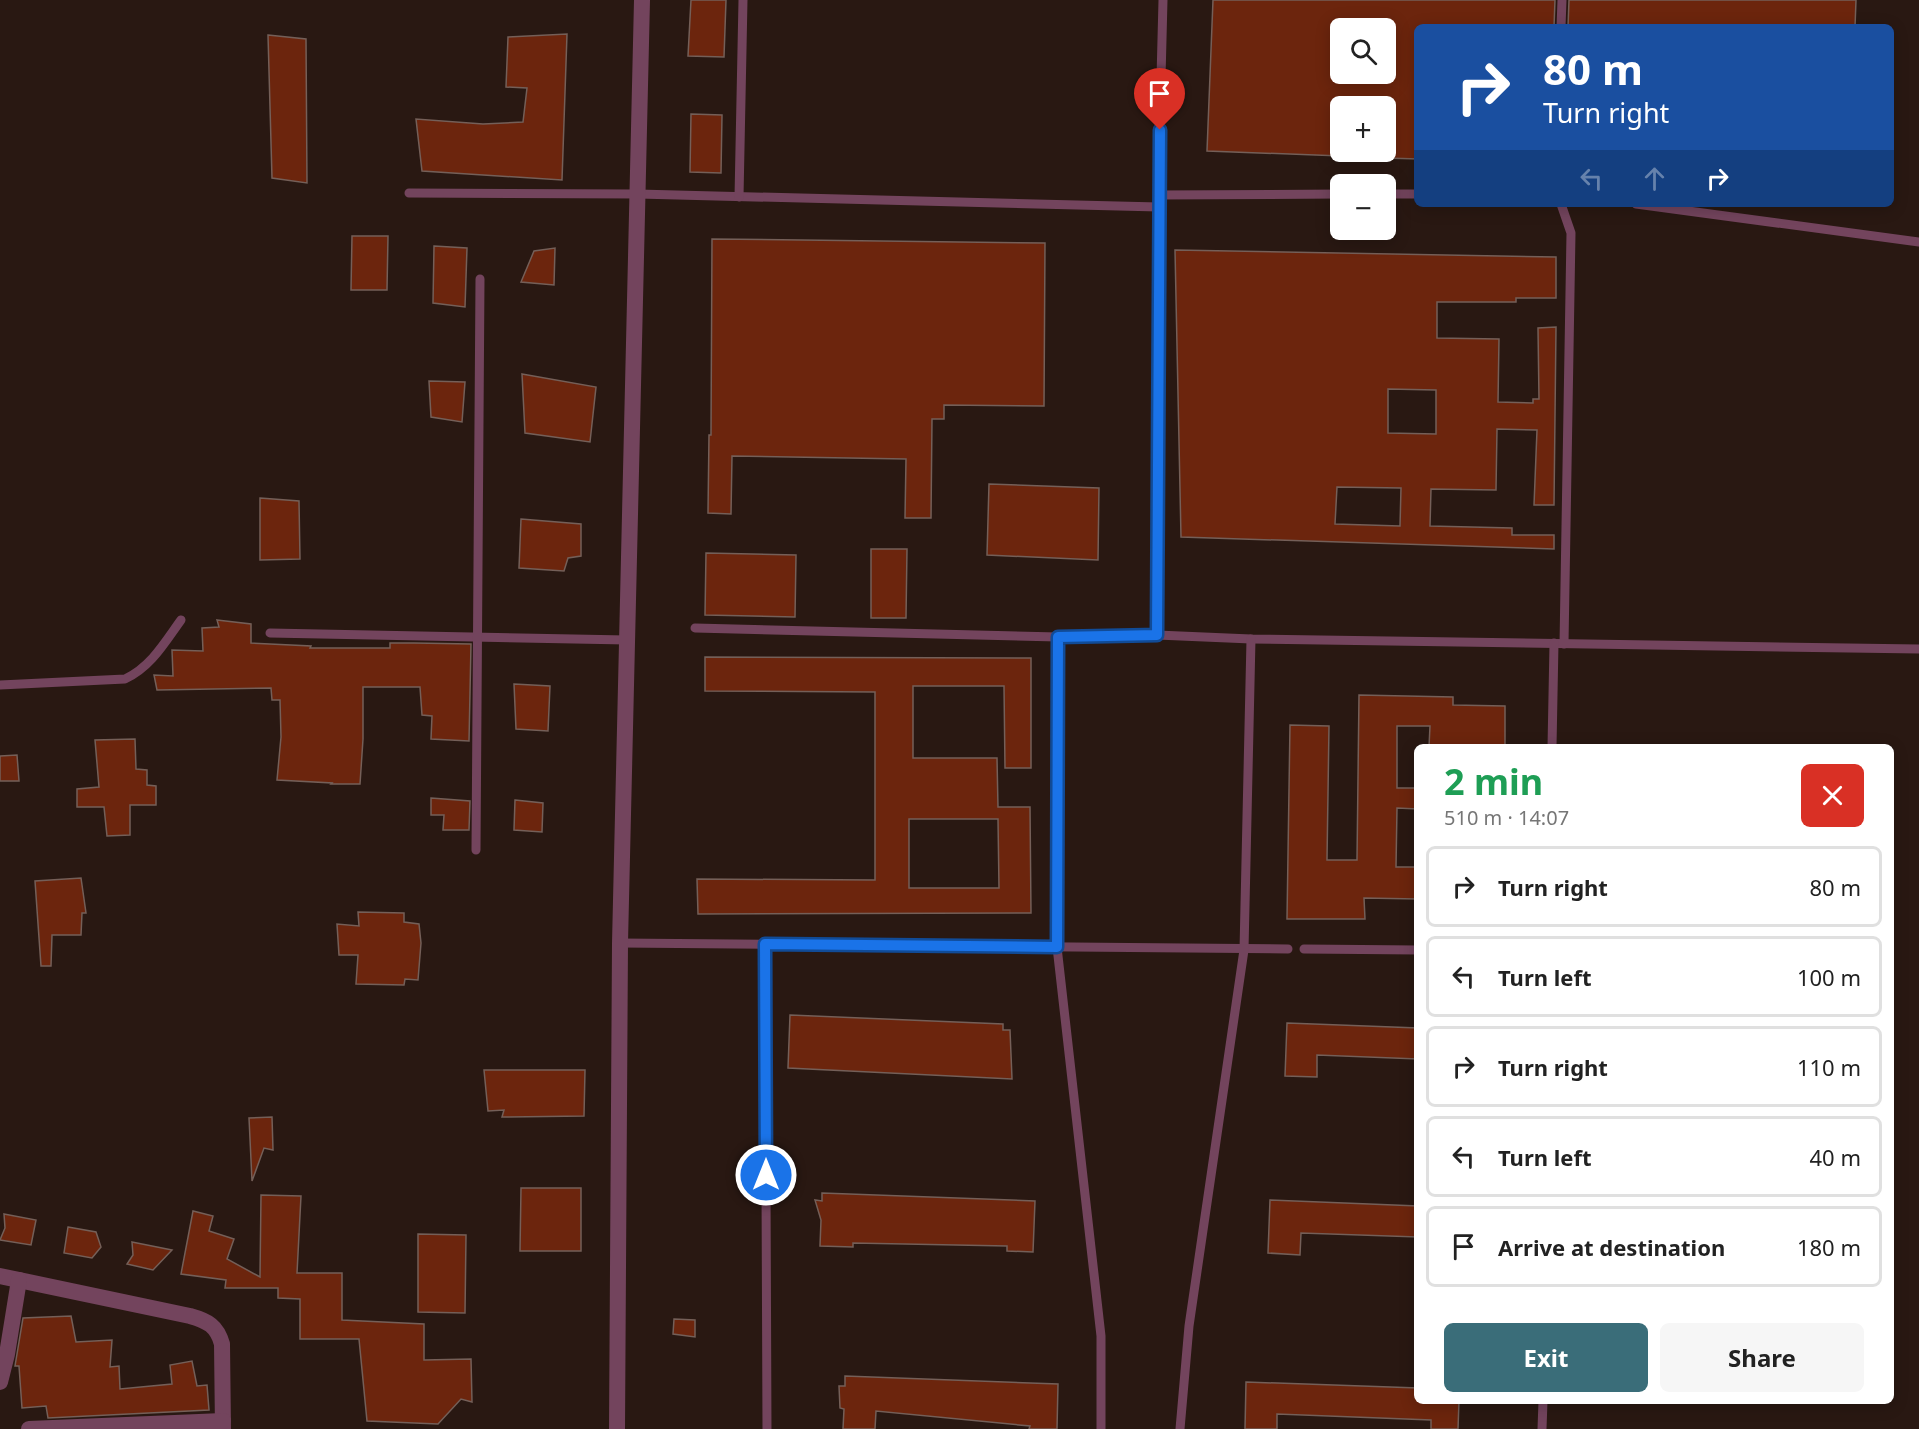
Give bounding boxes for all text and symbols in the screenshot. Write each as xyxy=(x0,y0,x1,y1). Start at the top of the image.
map controls xyxy=(1330,18,1396,240)
button: search xyxy=(1330,18,1396,84)
text: 80 m xyxy=(1543,40,1643,97)
icon: right xyxy=(1444,48,1522,126)
pin xyxy=(1134,68,1185,130)
icon: arrive xyxy=(1143,77,1176,110)
text: Turn right xyxy=(1543,94,1669,131)
button: + xyxy=(1330,96,1396,162)
icon: left xyxy=(1575,162,1608,195)
icon: ahead xyxy=(1638,162,1671,195)
icon: right xyxy=(1701,162,1734,195)
button: − xyxy=(1330,174,1396,240)
text: 2 min xyxy=(1444,757,1543,806)
button: close xyxy=(1801,764,1864,827)
text: 510 m · 14:07 xyxy=(1444,804,1569,831)
icon: right xyxy=(1447,870,1480,903)
text: Turn right xyxy=(1498,872,1608,902)
text: 80 m xyxy=(1810,872,1861,902)
icon: left xyxy=(1447,960,1480,993)
text: Turn left xyxy=(1498,962,1592,992)
text: 100 m xyxy=(1797,962,1861,992)
icon: right xyxy=(1447,1050,1480,1083)
text: Turn right xyxy=(1498,1052,1608,1082)
text: 110 m xyxy=(1797,1052,1861,1082)
icon: left xyxy=(1447,1140,1480,1173)
text: Turn left xyxy=(1498,1142,1592,1172)
text: 40 m xyxy=(1810,1142,1861,1172)
position arrow xyxy=(734,1143,798,1207)
icon: arrive xyxy=(1447,1230,1480,1263)
text: Arrive at destination xyxy=(1498,1232,1725,1262)
text: 180 m xyxy=(1797,1232,1861,1262)
button: Exit xyxy=(1444,1323,1648,1392)
button: Share xyxy=(1660,1323,1864,1392)

